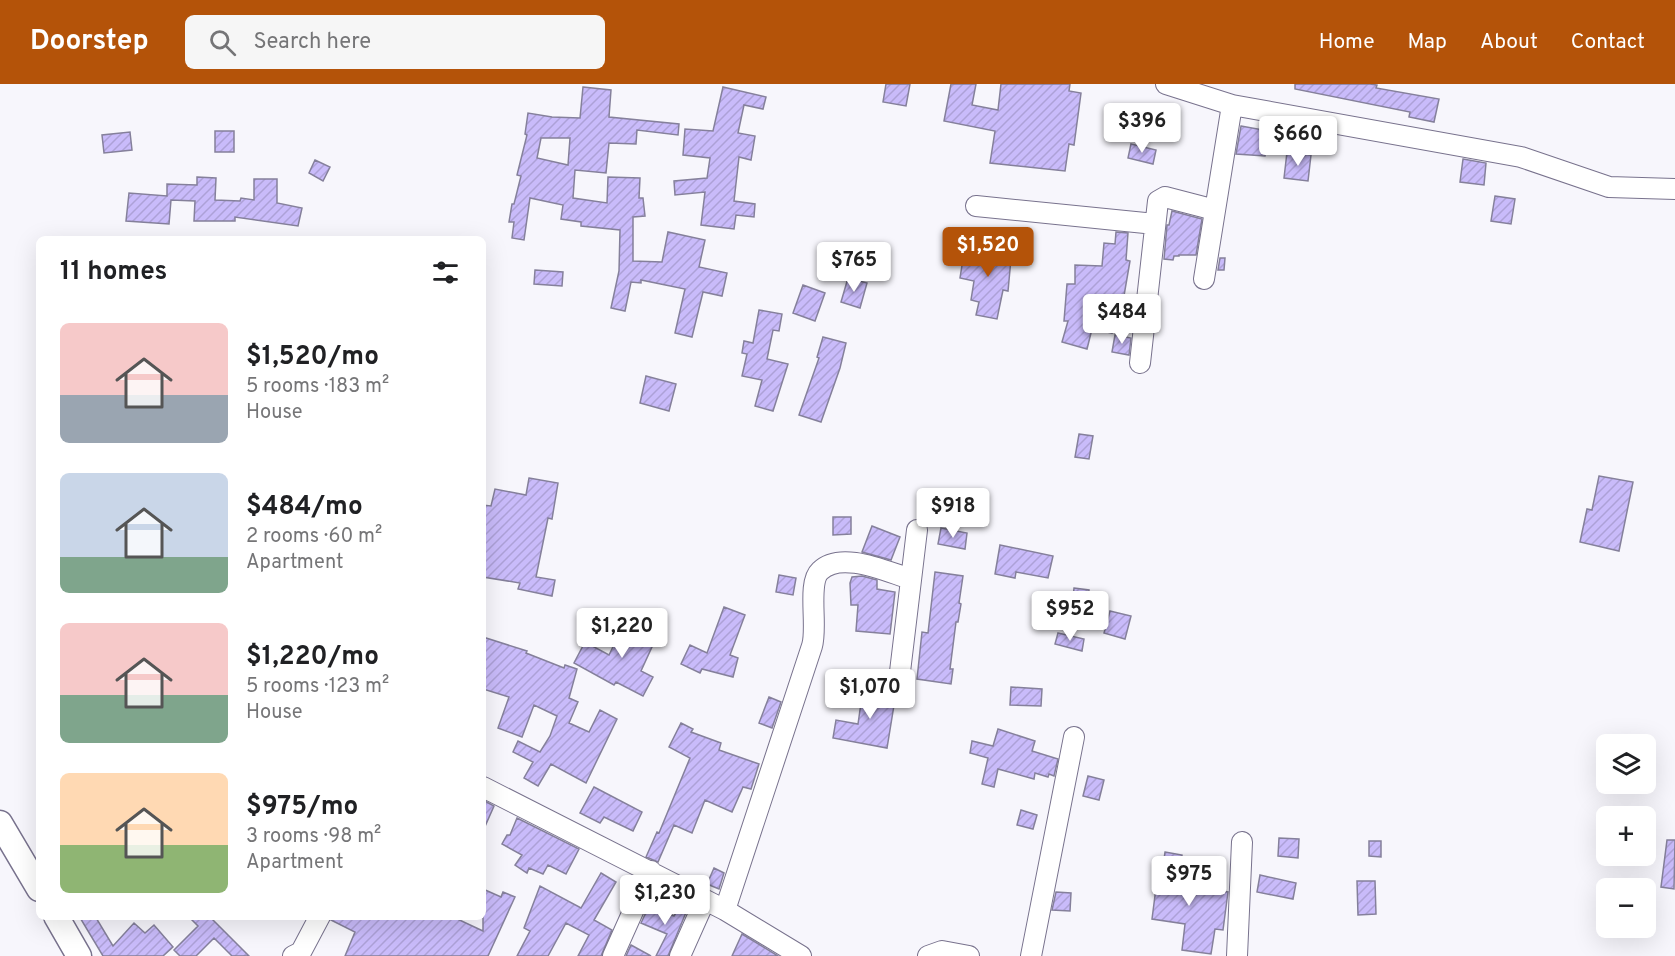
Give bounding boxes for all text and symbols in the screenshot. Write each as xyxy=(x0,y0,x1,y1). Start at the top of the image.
search box xyxy=(185,15,605,69)
text: Doorstep xyxy=(30,24,149,60)
icon: search xyxy=(206,26,239,59)
text: Search here xyxy=(254,29,371,56)
text: Home xyxy=(1319,29,1375,56)
text: Map xyxy=(1408,29,1447,56)
text: About xyxy=(1480,29,1538,56)
text: Contact xyxy=(1571,29,1645,56)
pin: $396 xyxy=(1106,103,1178,154)
text: $396 xyxy=(1118,109,1166,135)
pin: $660 xyxy=(1262,116,1334,167)
text: $660 xyxy=(1273,122,1323,148)
pin: $1,520 xyxy=(939,227,1037,278)
text: $1,520 xyxy=(957,233,1019,259)
pin: $765 xyxy=(818,242,890,293)
text: $765 xyxy=(831,248,877,274)
text: 11 homes xyxy=(60,256,167,289)
icon: filters xyxy=(429,256,462,289)
pin: $484 xyxy=(1086,294,1158,345)
text: $484 xyxy=(1097,300,1147,326)
text: $1,520/mo xyxy=(246,341,379,374)
icon: home xyxy=(108,347,180,419)
text: 5 rooms · 183 m² xyxy=(246,374,389,400)
text: House xyxy=(246,400,302,426)
pin: $918 xyxy=(917,488,989,539)
text: $484/mo xyxy=(246,491,363,524)
text: $918 xyxy=(931,494,975,520)
icon: home xyxy=(108,497,180,569)
text: 2 rooms · 60 m² xyxy=(246,524,382,550)
text: Apartment xyxy=(246,550,344,576)
pin: $952 xyxy=(1034,591,1106,642)
text: $952 xyxy=(1046,597,1094,623)
pin: $1,220 xyxy=(573,608,671,659)
text: $1,220 xyxy=(591,614,653,640)
text: $1,220/mo xyxy=(246,641,379,674)
icon: home xyxy=(108,647,180,719)
pin: $1,070 xyxy=(821,669,919,720)
text: 5 rooms · 123 m² xyxy=(246,674,389,700)
text: $1,070 xyxy=(839,675,901,701)
text: House xyxy=(246,700,302,726)
map controls xyxy=(1596,734,1656,938)
button: layers xyxy=(1596,734,1656,794)
text: $975/mo xyxy=(246,791,358,824)
icon: home xyxy=(108,797,180,869)
button: + xyxy=(1596,806,1656,866)
text: 3 rooms · 98 m² xyxy=(246,824,381,850)
text: Apartment xyxy=(246,850,344,876)
pin: $975 xyxy=(1153,856,1225,907)
text: $975 xyxy=(1166,862,1212,888)
pin: $1,230 xyxy=(616,875,714,926)
button: − xyxy=(1596,878,1656,938)
text: $1,230 xyxy=(634,881,696,907)

